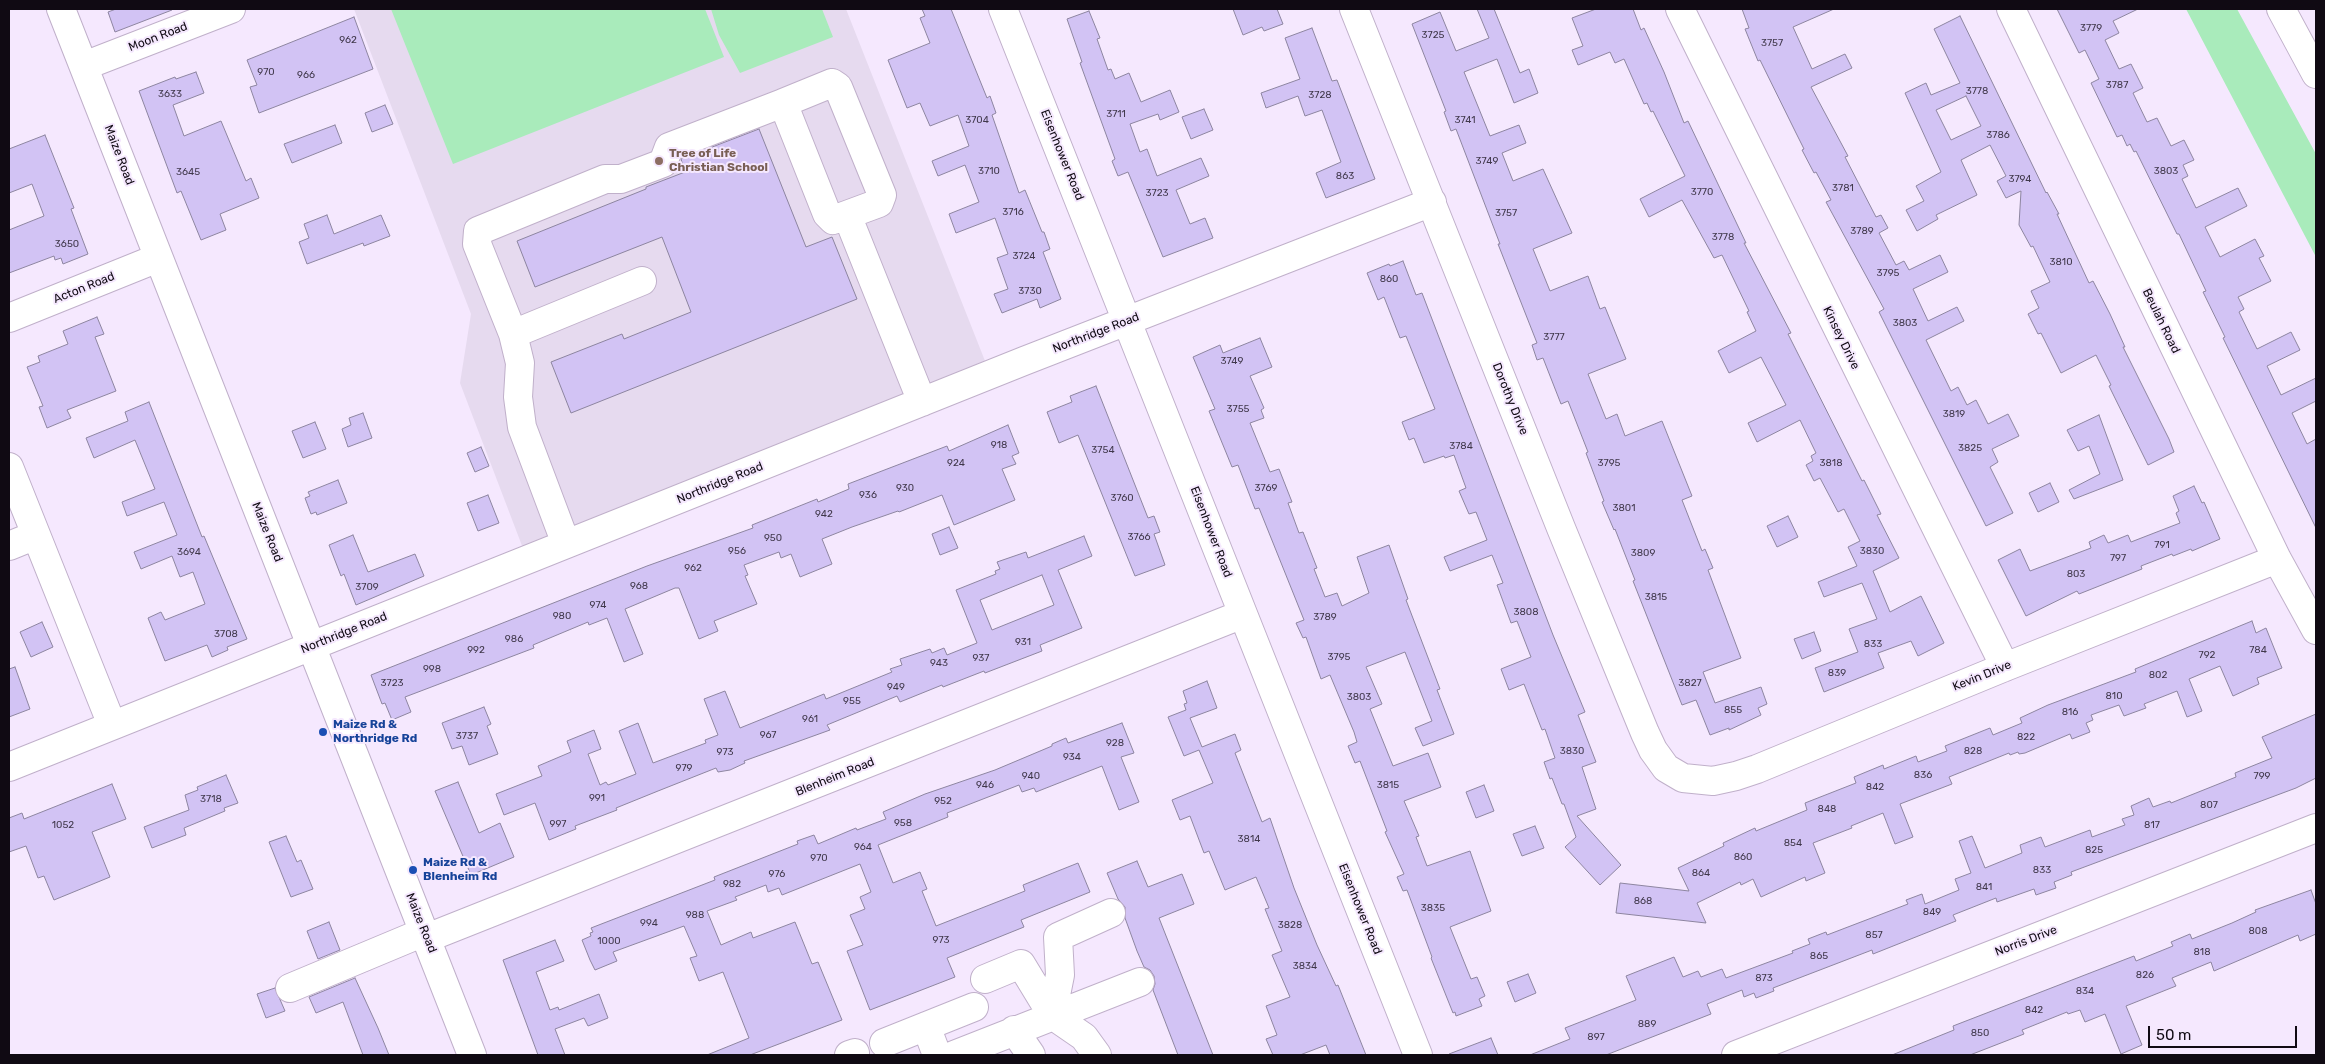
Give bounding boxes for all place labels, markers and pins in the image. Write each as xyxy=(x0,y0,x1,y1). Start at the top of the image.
place label: Tree of Life Christian School xyxy=(669,147,768,175)
marker: Tree of Life Christian School xyxy=(653,155,665,167)
place label: Maize Rd & Northridge Rd xyxy=(333,718,417,746)
marker: Maize Rd & Northridge Rd xyxy=(317,726,329,738)
place label: Maize Rd & Blenheim Rd xyxy=(423,856,497,884)
marker: Maize Rd & Blenheim Rd xyxy=(407,864,419,876)

